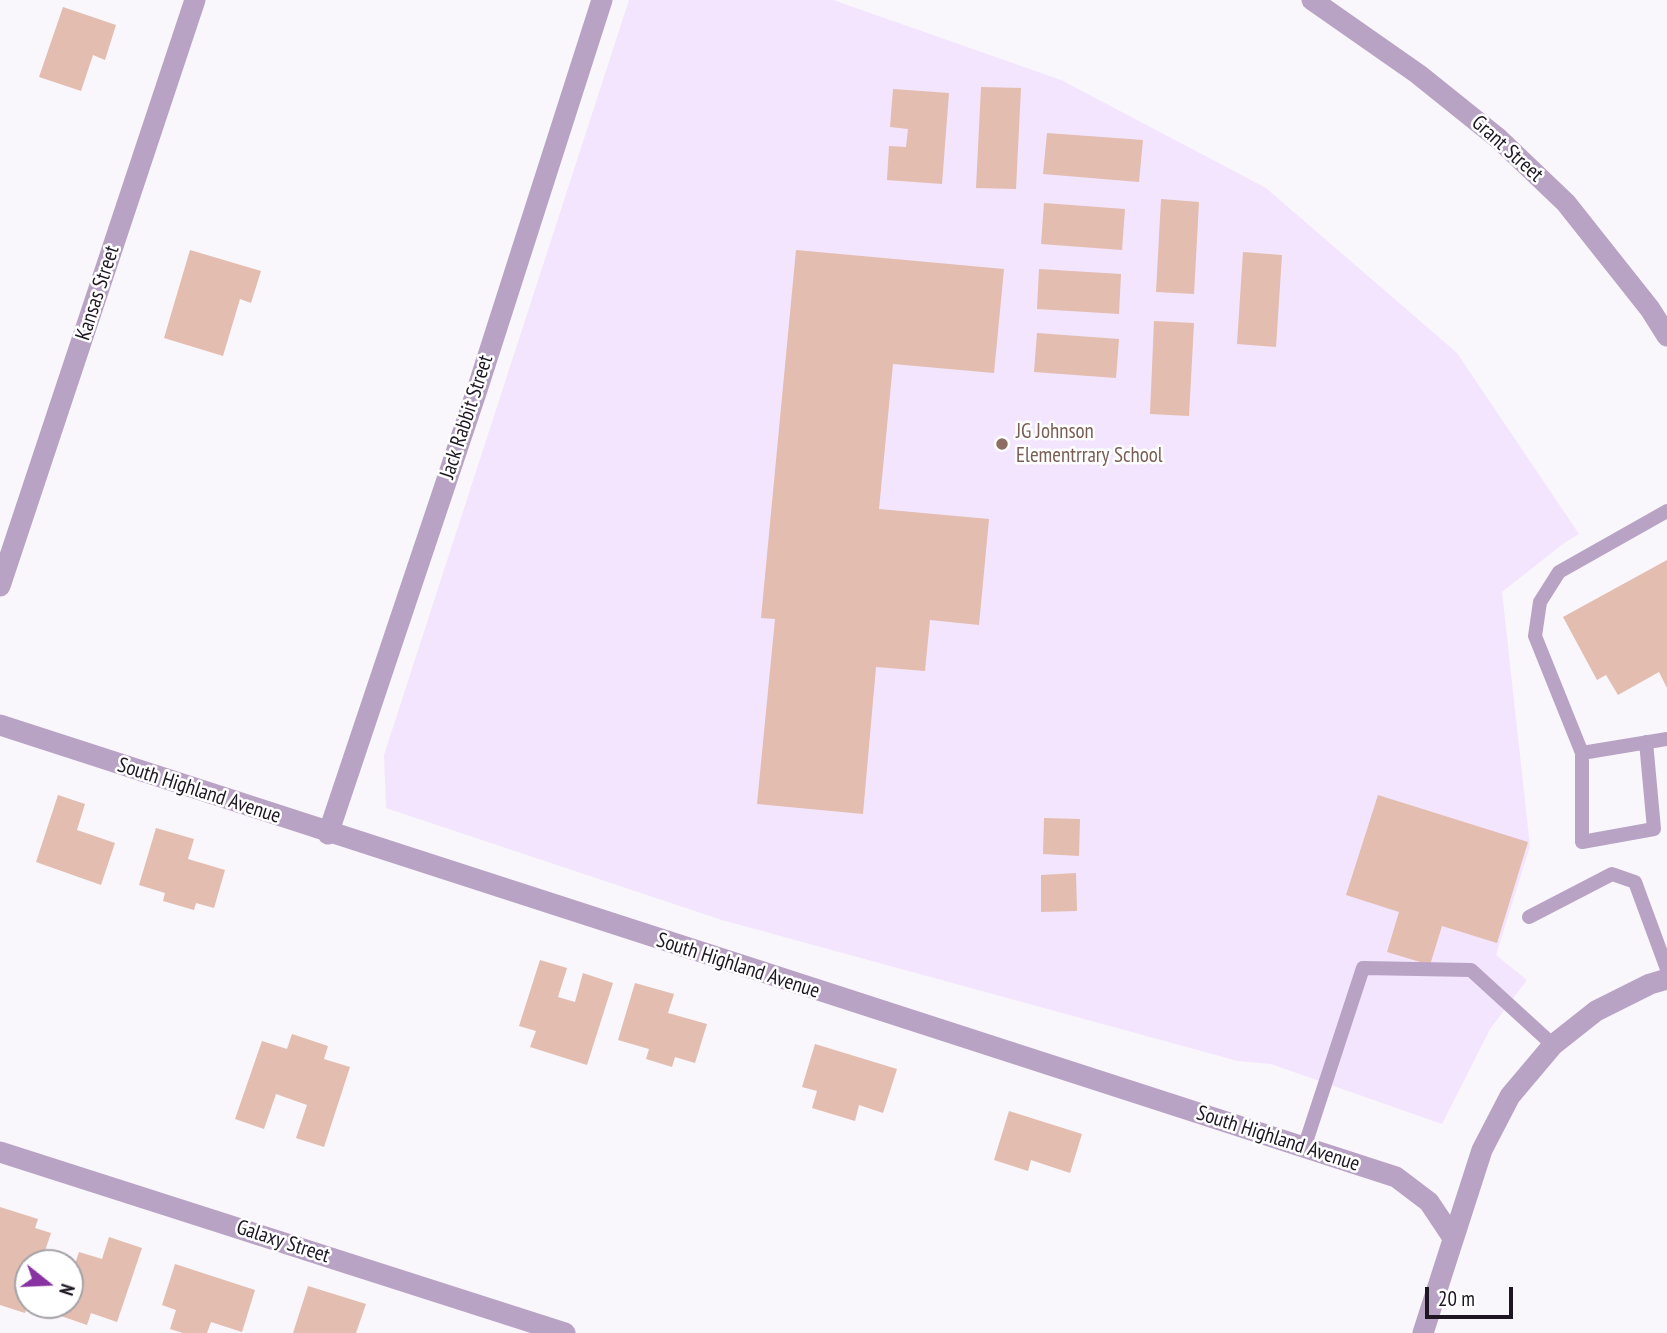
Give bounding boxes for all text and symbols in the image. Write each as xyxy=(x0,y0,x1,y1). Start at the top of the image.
street label: Grant Street xyxy=(1466,110,1548,188)
street label: Kansas Street xyxy=(71,242,125,344)
street label: Jack Rabbit Street xyxy=(435,352,499,482)
place label: JG Johnson Elementrrary School xyxy=(1016,419,1163,469)
marker: JG Johnson Elementrrary School xyxy=(994,436,1010,452)
street label: South Highland Avenue xyxy=(114,753,284,829)
street label: South Highland Avenue xyxy=(653,928,823,1004)
street label: South Highland Avenue xyxy=(1193,1101,1363,1177)
street label: Galaxy Street xyxy=(233,1215,333,1269)
north arrow xyxy=(14,1249,84,1319)
scale bar xyxy=(1429,1274,1516,1318)
text: N xyxy=(54,1281,80,1298)
text: 20 m xyxy=(1438,1285,1475,1312)

